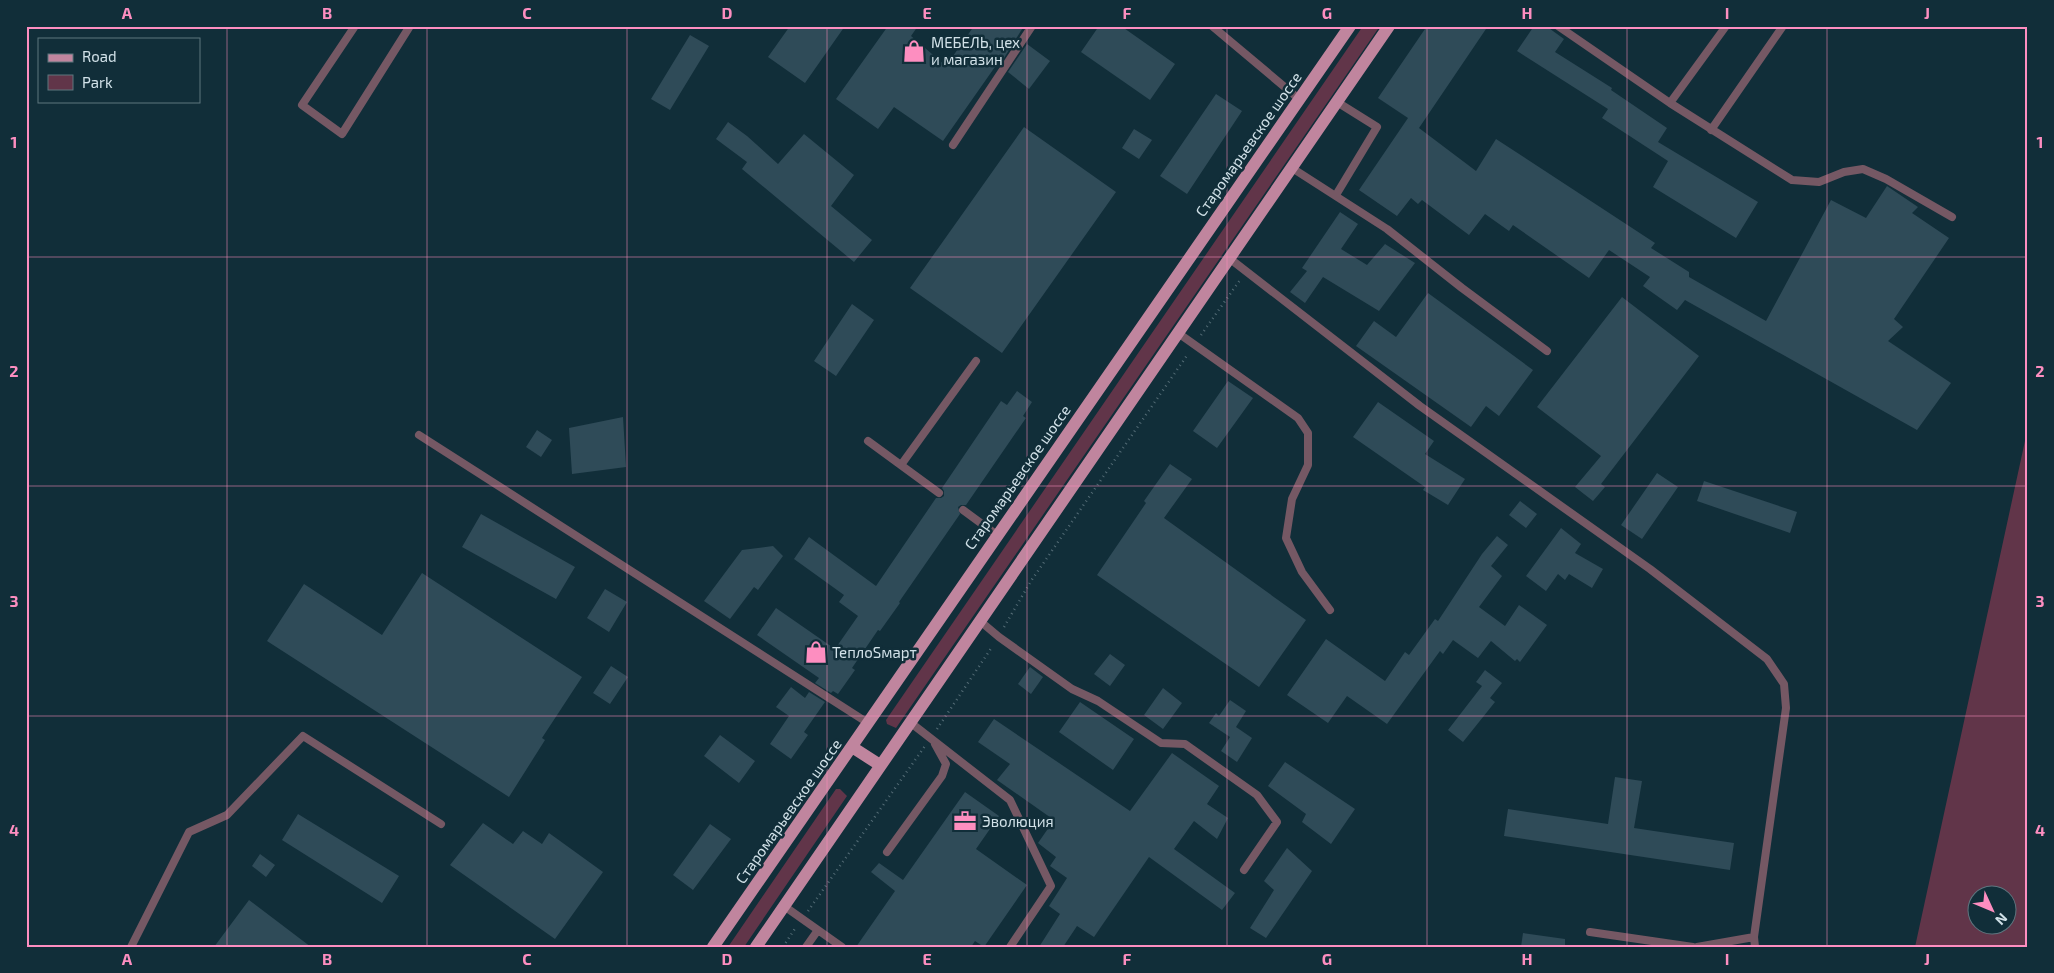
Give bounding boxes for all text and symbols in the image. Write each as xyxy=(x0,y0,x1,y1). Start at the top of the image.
text: A xyxy=(122,3,133,22)
text: B xyxy=(322,3,332,22)
text: C xyxy=(522,3,532,22)
text: D xyxy=(722,3,733,22)
text: E xyxy=(922,3,932,22)
text: F xyxy=(1123,3,1132,22)
text: G xyxy=(1322,3,1332,22)
text: H xyxy=(1521,3,1533,22)
text: I xyxy=(1725,3,1729,22)
text: J xyxy=(1924,3,1930,22)
place label: МЕБЕЛЬ, цех и магазин xyxy=(931,33,1020,68)
legend xyxy=(38,38,200,102)
shop icon: МЕБЕЛЬ, цех и магазин xyxy=(901,38,927,64)
text: Road xyxy=(82,47,117,65)
street label: Старомарьевское шоссе xyxy=(1191,68,1305,220)
text: Park xyxy=(82,73,113,91)
text: 1 xyxy=(11,132,17,151)
text: 1 xyxy=(2037,132,2043,151)
text: 2 xyxy=(9,361,19,380)
text: 2 xyxy=(2035,361,2045,380)
street label: Старомарьевское шоссе xyxy=(960,401,1074,553)
text: 3 xyxy=(9,591,19,610)
text: 3 xyxy=(2035,591,2045,610)
shop icon: ТеплоSмарт xyxy=(803,639,829,665)
place label: ТеплоSмарт xyxy=(832,643,917,661)
street label: Старомарьевское шоссе xyxy=(731,735,845,887)
office icon: Эволюция xyxy=(952,808,978,834)
place label: Эволюция xyxy=(982,812,1054,830)
text: 4 xyxy=(9,820,19,839)
text: 4 xyxy=(2035,820,2045,839)
north arrow xyxy=(1966,886,2016,936)
text: N xyxy=(1992,910,2011,929)
text: A xyxy=(122,949,133,968)
text: B xyxy=(322,949,332,968)
text: C xyxy=(522,949,532,968)
text: D xyxy=(722,949,733,968)
text: E xyxy=(922,949,932,968)
text: F xyxy=(1123,949,1132,968)
text: G xyxy=(1322,949,1332,968)
text: H xyxy=(1521,949,1533,968)
text: I xyxy=(1725,949,1729,968)
text: J xyxy=(1924,949,1930,968)

